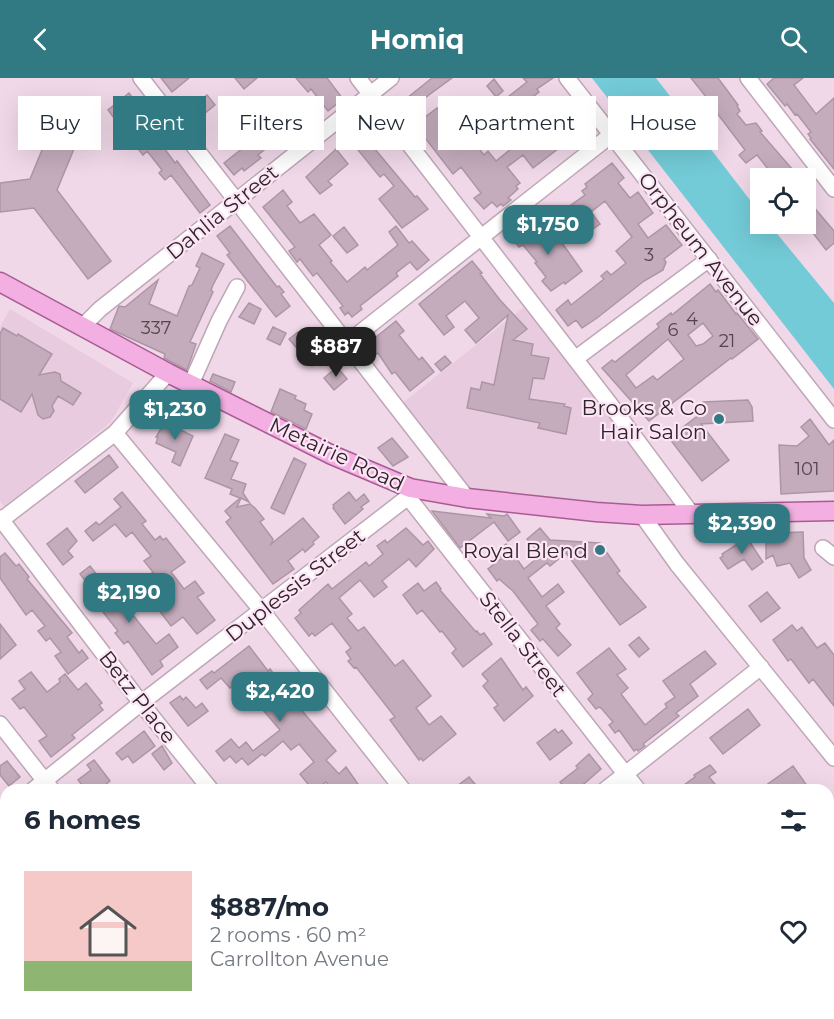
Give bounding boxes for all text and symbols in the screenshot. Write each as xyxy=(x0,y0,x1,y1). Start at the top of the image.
icon: back xyxy=(24,23,57,56)
text: Homiq xyxy=(370,23,464,56)
icon: search xyxy=(777,23,810,56)
chip: Buy xyxy=(18,96,101,150)
chip: Rent xyxy=(113,96,206,150)
chip: Filters xyxy=(218,96,324,150)
chip: New xyxy=(336,96,426,150)
chip: Apartment xyxy=(438,96,596,150)
chip: House xyxy=(608,96,718,150)
street label: Dahlia Street xyxy=(161,159,283,265)
street label: Orpheum Avenue xyxy=(633,167,769,331)
map controls xyxy=(750,168,816,234)
button: locate xyxy=(750,168,816,234)
pin: $1,750 xyxy=(499,205,597,256)
text: $1,750 xyxy=(517,212,579,236)
house number: 3 xyxy=(644,244,654,266)
house number: 4 xyxy=(686,308,698,330)
house number: 337 xyxy=(141,317,171,339)
house number: 6 xyxy=(668,319,679,341)
pin: $887 xyxy=(300,327,372,378)
house number: 21 xyxy=(719,330,735,352)
text: $887 xyxy=(310,334,362,358)
pin: $1,230 xyxy=(126,390,224,441)
place label: Brooks & Co Hair Salon xyxy=(582,395,707,444)
text: $1,230 xyxy=(143,397,207,421)
street label: Metairie Road xyxy=(266,412,408,496)
marker: Brooks & Co Hair Salon xyxy=(712,412,726,426)
house number: 101 xyxy=(795,458,819,480)
pin: $2,390 xyxy=(693,504,791,555)
text: $2,390 xyxy=(708,511,776,535)
street label: Duplessis Street xyxy=(221,523,369,647)
place label: Royal Blend xyxy=(463,538,588,563)
marker: Royal Blend xyxy=(593,543,607,557)
pin: $2,190 xyxy=(80,573,178,624)
text: $2,190 xyxy=(97,580,161,604)
street label: Stella Street xyxy=(474,586,572,702)
street label: Betz Place xyxy=(94,646,182,748)
pin: $2,420 xyxy=(231,672,329,723)
text: $2,420 xyxy=(245,679,315,703)
text: 6 homes xyxy=(24,804,141,836)
icon: filters xyxy=(777,804,810,837)
text: $887/mo xyxy=(210,891,329,923)
icon: home xyxy=(72,895,144,967)
icon: heart xyxy=(777,915,810,948)
text: 2 rooms · 60 m² xyxy=(210,923,366,947)
text: Carrollton Avenue xyxy=(210,947,389,971)

